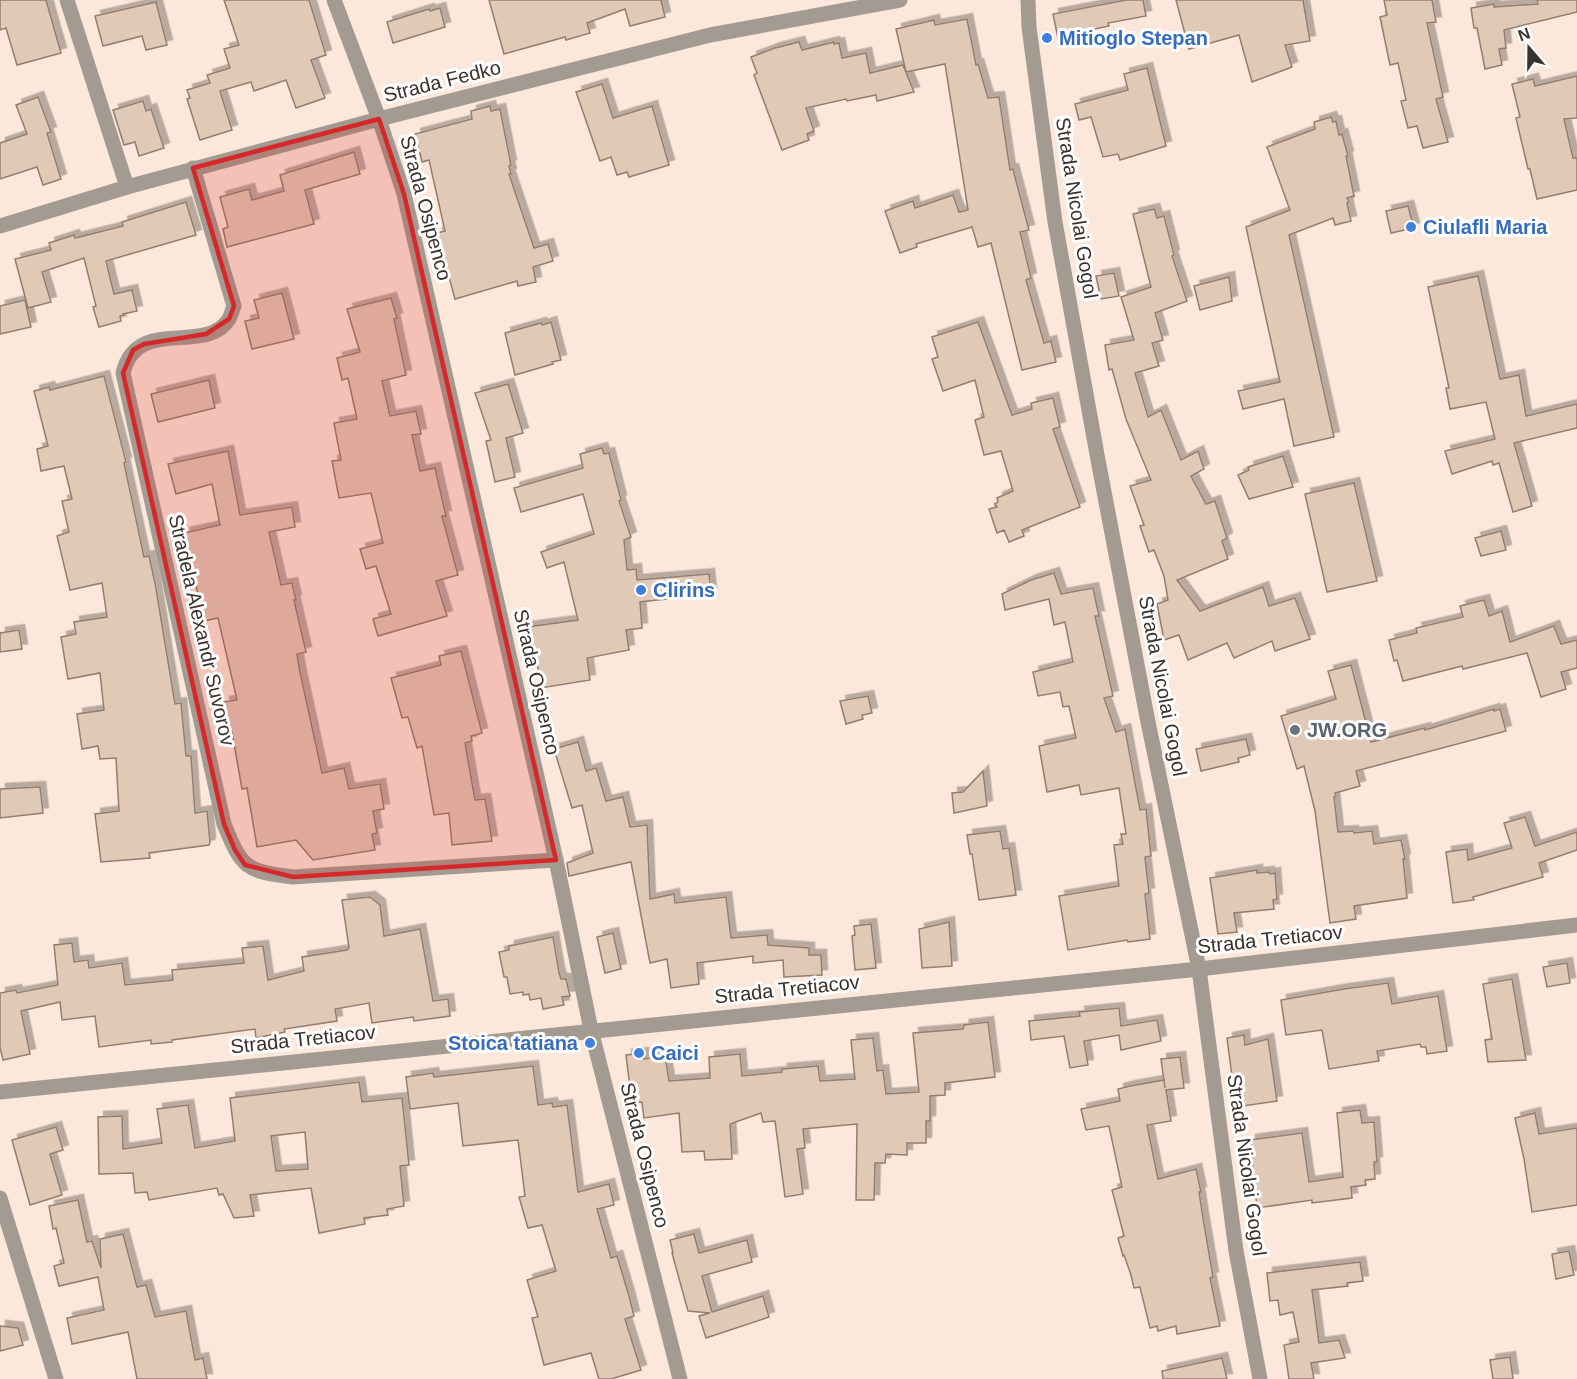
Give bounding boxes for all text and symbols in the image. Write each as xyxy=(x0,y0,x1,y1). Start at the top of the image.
north arrow xyxy=(1499,18,1559,78)
text: N xyxy=(1516,24,1532,44)
place label: Mitioglo Stepan xyxy=(1059,27,1208,49)
marker: Mitioglo Stepan xyxy=(1040,31,1054,45)
street label: Strada Fedko xyxy=(381,56,503,106)
street label: Strada Nicolai Gogol xyxy=(1052,116,1102,300)
street label: Strada Osipenco xyxy=(396,133,456,283)
place label: Ciulafli Maria xyxy=(1423,216,1548,238)
marker: Ciulafli Maria xyxy=(1404,220,1418,234)
street label: Stradela Alexandr Suvorov xyxy=(165,512,239,748)
place label: Clirins xyxy=(653,579,715,601)
marker: Clirins xyxy=(634,583,648,597)
street label: Strada Nicolai Gogol xyxy=(1135,594,1191,778)
street label: Strada Osipenco xyxy=(510,607,564,757)
place label: JW.ORG xyxy=(1307,719,1387,741)
marker: JW.ORG xyxy=(1288,723,1302,737)
street label: Strada Tretiacov xyxy=(1196,920,1344,958)
street label: Strada Tretiacov xyxy=(713,970,861,1008)
street label: Strada Tretiacov xyxy=(229,1020,377,1058)
place label: Stoica tatiana xyxy=(448,1032,579,1054)
marker: Stoica tatiana xyxy=(583,1036,597,1050)
place label: Caici xyxy=(651,1042,699,1064)
marker: Caici xyxy=(632,1046,646,1060)
street label: Strada Nicolai Gogol xyxy=(1223,1073,1271,1257)
street label: Strada Osipenco xyxy=(616,1080,674,1230)

